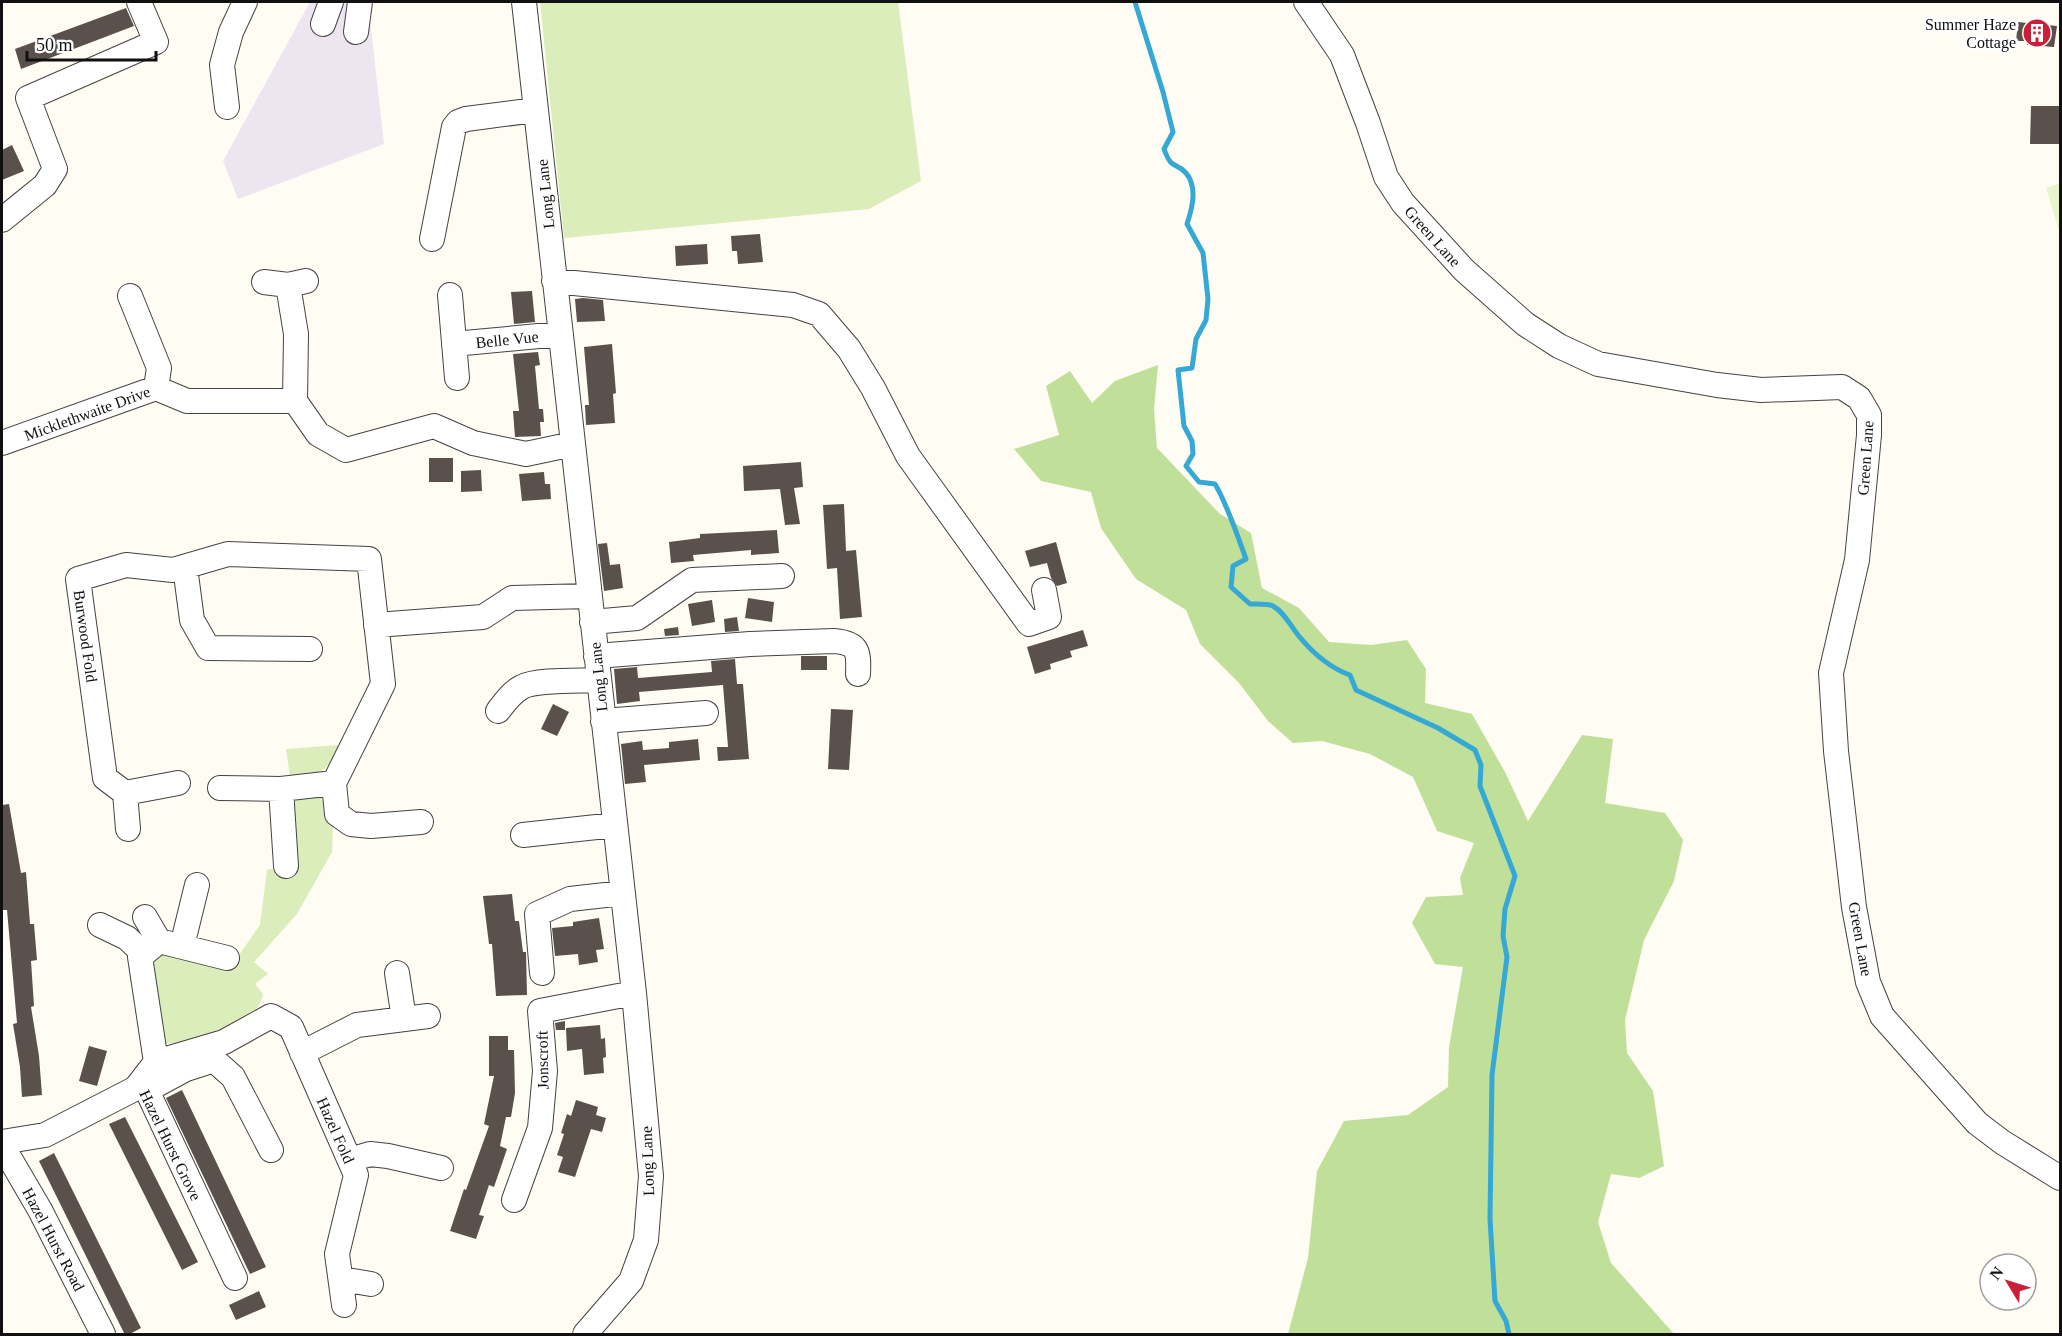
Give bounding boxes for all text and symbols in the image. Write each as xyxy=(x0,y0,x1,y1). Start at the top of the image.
place label: Summer Haze Cottage xyxy=(1925,16,2016,52)
building icon: Summer Haze Cottage xyxy=(2021,17,2053,49)
scale bar xyxy=(27,24,156,62)
text: 50 m xyxy=(36,35,73,55)
street label: Long Lane xyxy=(533,158,559,230)
street label: Green Lane xyxy=(1401,203,1464,270)
street label: Belle Vue xyxy=(475,328,539,351)
street label: Micklethwaite Drive xyxy=(22,383,152,444)
street label: Green Lane xyxy=(1854,420,1877,496)
street label: Burwood Fold xyxy=(71,589,100,683)
street label: Long Lane xyxy=(586,641,612,713)
street label: Green Lane xyxy=(1846,901,1875,978)
street label: Jonscroft xyxy=(533,1030,552,1089)
street label: Hazel Hurst Grove xyxy=(136,1087,205,1203)
street label: Hazel Fold xyxy=(313,1094,358,1166)
street label: Long Lane xyxy=(638,1126,658,1196)
street label: Hazel Hurst Road xyxy=(19,1185,88,1294)
north arrow xyxy=(1978,1252,2038,1312)
text: N xyxy=(1986,1263,2007,1283)

